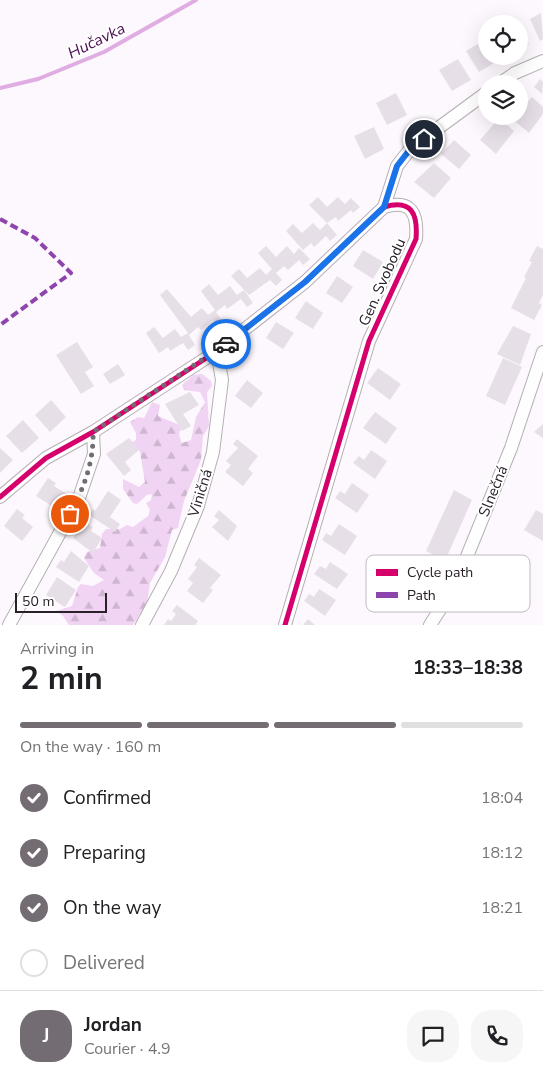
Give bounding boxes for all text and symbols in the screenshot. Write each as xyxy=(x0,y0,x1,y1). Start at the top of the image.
map controls xyxy=(478,15,528,125)
button: locate xyxy=(478,15,528,65)
water label: Hučavka xyxy=(64,18,129,64)
button: layers xyxy=(478,75,528,125)
pin xyxy=(403,118,445,160)
icon: home xyxy=(410,125,438,153)
street label: Gen. Svobodu xyxy=(354,235,410,329)
courier xyxy=(201,319,251,369)
icon: car xyxy=(212,330,240,358)
street label: Slnečná xyxy=(474,462,512,520)
street label: Viničná xyxy=(183,467,217,520)
pin xyxy=(49,493,91,535)
icon: bag xyxy=(56,500,84,528)
legend xyxy=(366,555,530,612)
text: Cycle path xyxy=(407,563,473,582)
text: Path xyxy=(407,586,436,605)
scale bar xyxy=(15,590,108,613)
text: 50 m xyxy=(22,592,54,611)
text: Arriving in xyxy=(20,638,94,660)
text: 18:33–18:38 xyxy=(413,655,523,681)
text: 2 min xyxy=(20,657,103,700)
text: On the way · 160 m xyxy=(20,736,161,758)
icon: check xyxy=(20,784,48,812)
text: Confirmed xyxy=(63,785,151,811)
text: 18:04 xyxy=(481,787,523,809)
icon: check xyxy=(20,839,48,867)
text: Preparing xyxy=(63,840,146,866)
text: 18:12 xyxy=(481,842,523,864)
icon: check xyxy=(20,894,48,922)
text: On the way xyxy=(63,895,161,921)
text: 18:21 xyxy=(481,897,523,919)
text: Delivered xyxy=(63,950,145,976)
button: chat xyxy=(407,1010,459,1062)
button: phone xyxy=(471,1010,523,1062)
text: Jordan xyxy=(84,1012,142,1038)
text: J xyxy=(43,1023,49,1049)
text: Courier · 4.9 xyxy=(84,1038,170,1060)

